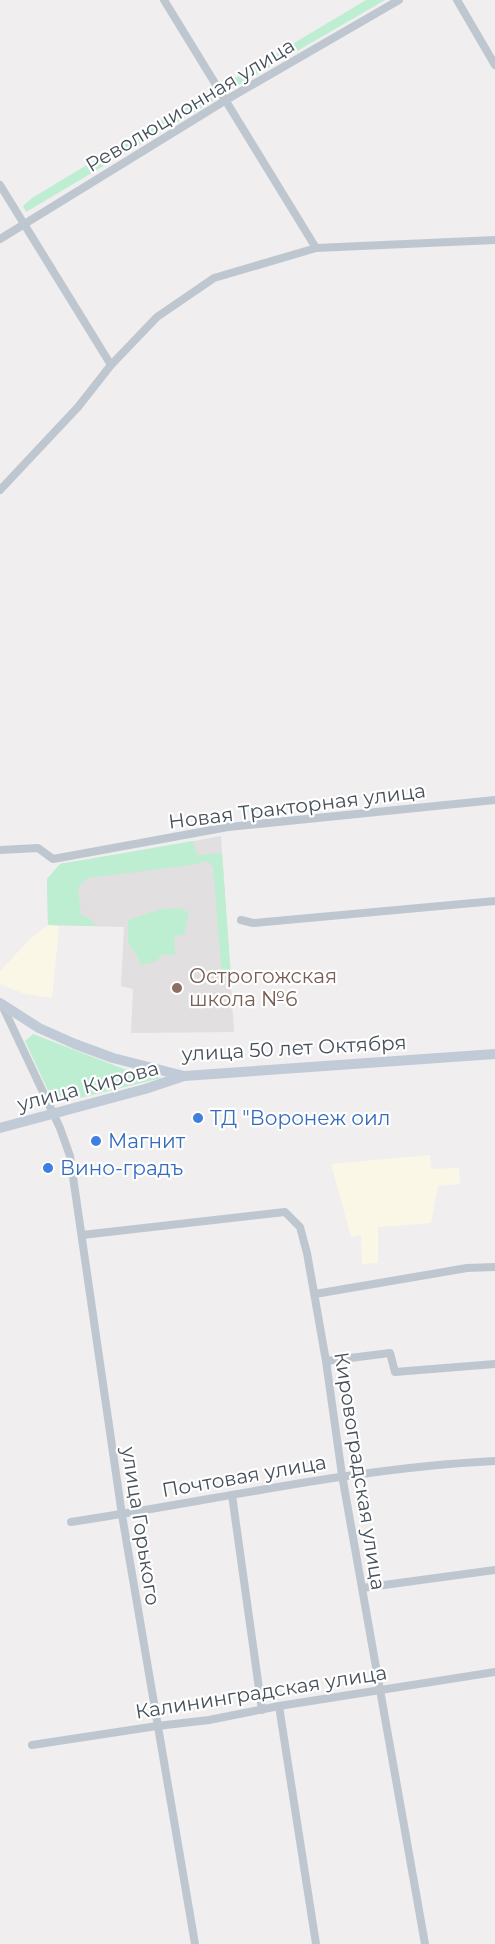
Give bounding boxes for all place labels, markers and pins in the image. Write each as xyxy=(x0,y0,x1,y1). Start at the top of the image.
place label: Острогожская школа №6 xyxy=(189,964,337,1011)
marker: Острогожская школа №6 xyxy=(170,981,184,995)
place label: ТД "Воронеж оил xyxy=(210,1106,390,1130)
marker: ТД "Воронеж оил xyxy=(191,1111,205,1125)
place label: Магнит xyxy=(108,1129,186,1153)
marker: Магнит xyxy=(89,1134,103,1148)
place label: Вино-градъ xyxy=(60,1156,183,1180)
marker: Вино-градъ xyxy=(41,1161,55,1175)

